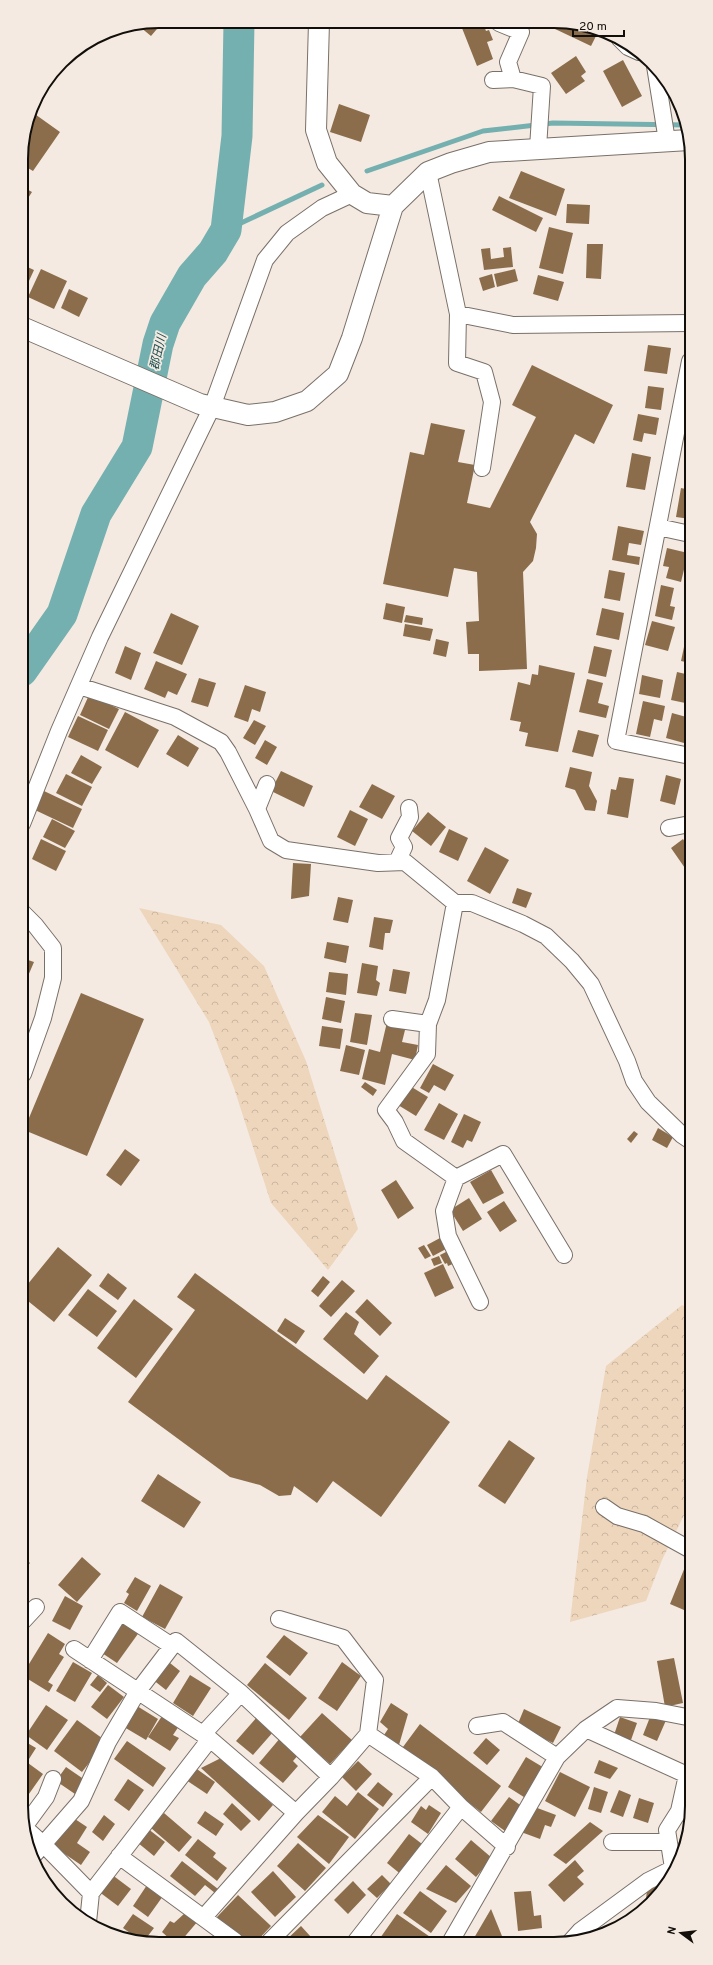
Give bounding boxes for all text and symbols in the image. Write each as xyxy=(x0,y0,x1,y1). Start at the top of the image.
scale bar xyxy=(573,12,624,38)
text: 20 m xyxy=(579,19,607,35)
water label: 郡田川 xyxy=(147,331,171,372)
north arrow xyxy=(661,1913,701,1953)
text: N xyxy=(665,1925,680,1936)

